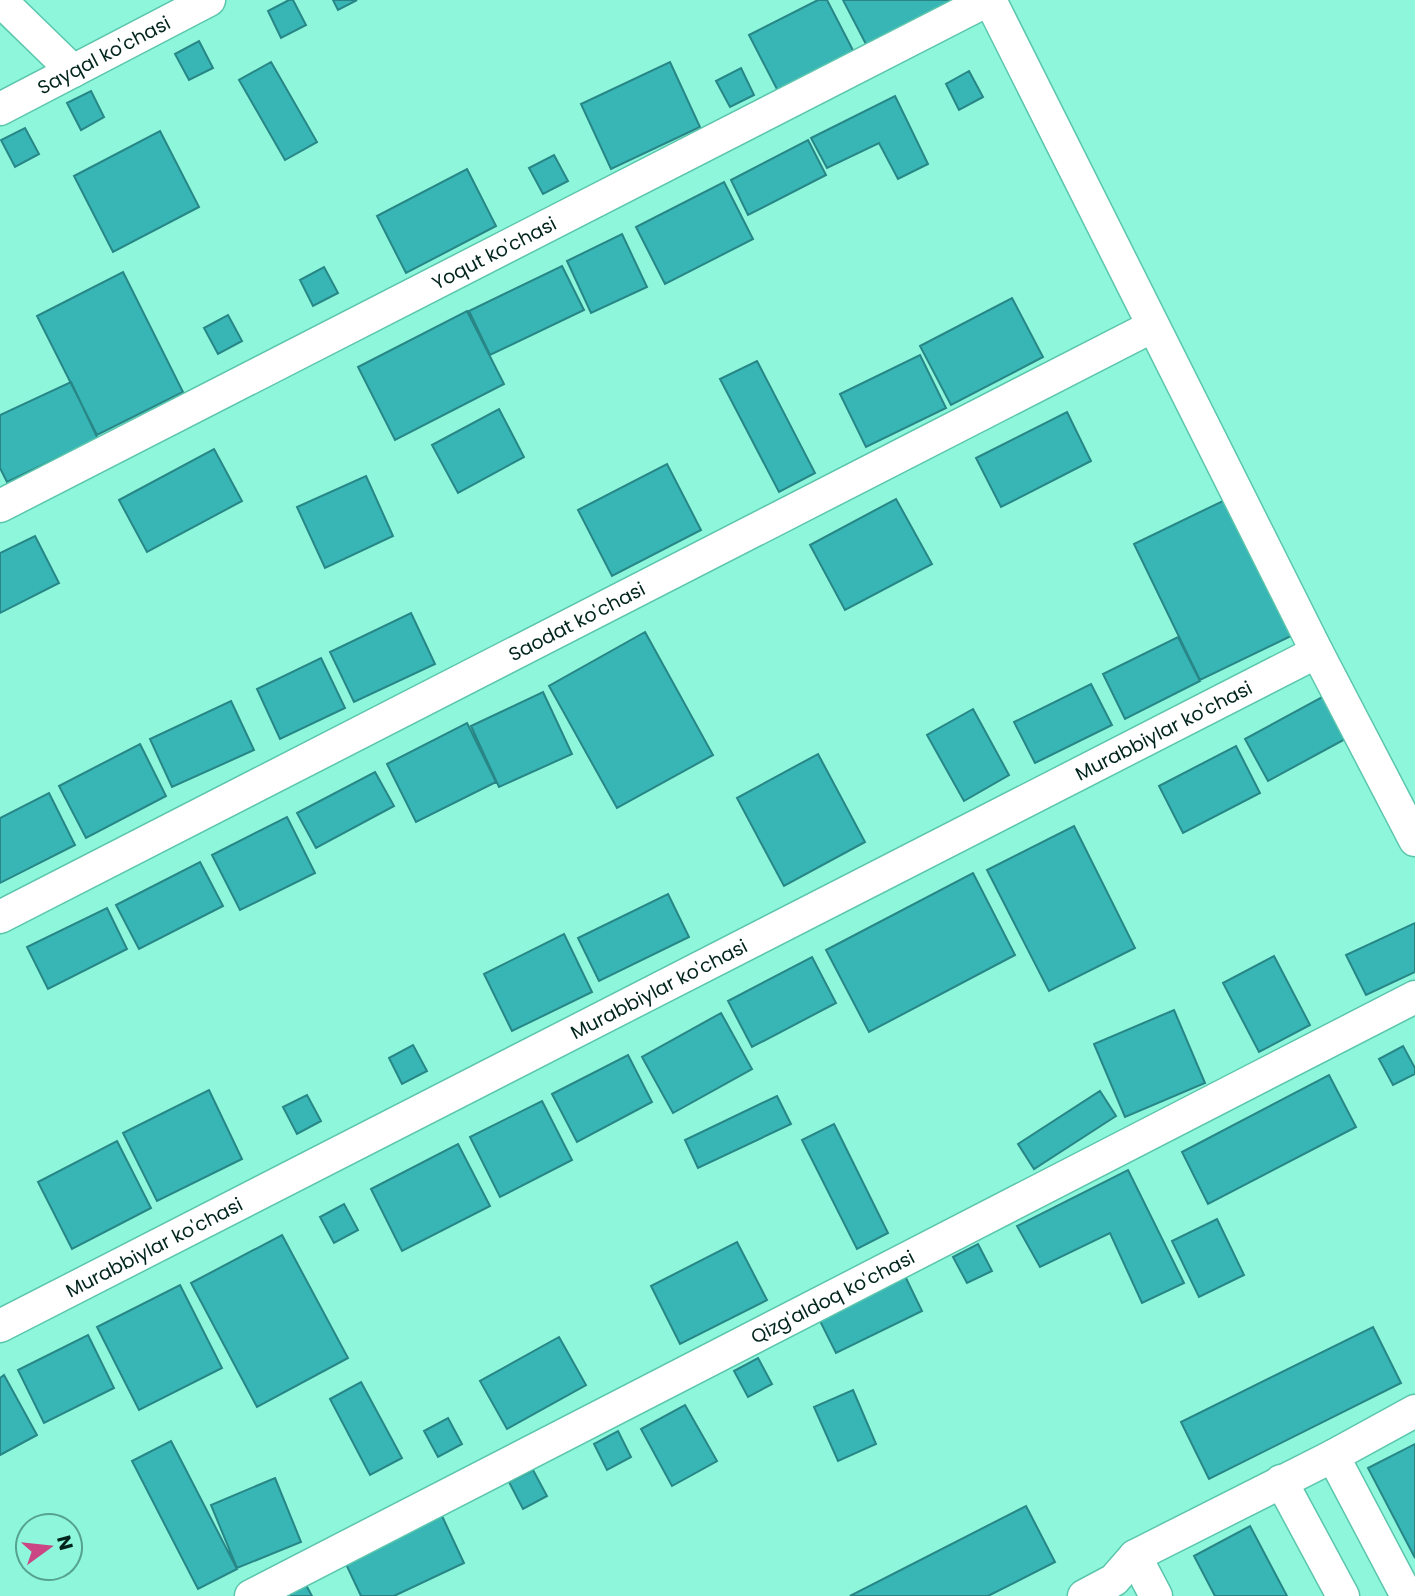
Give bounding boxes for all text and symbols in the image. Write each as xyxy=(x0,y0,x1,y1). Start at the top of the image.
street label: Sayqal ko'chasi xyxy=(33,9,175,101)
street label: Yoqut ko'chasi xyxy=(427,210,561,296)
street label: Saodat ko'chasi xyxy=(504,575,650,668)
street label: Murabbiylar ko'chasi xyxy=(1070,674,1257,787)
street label: Murabbiylar ko'chasi xyxy=(566,932,752,1045)
street label: Murabbiylar ko'chasi xyxy=(61,1191,247,1304)
street label: Qizg'aldoq ko'chasi xyxy=(746,1243,919,1350)
north arrow xyxy=(14,1512,84,1582)
text: N xyxy=(50,1532,80,1553)

